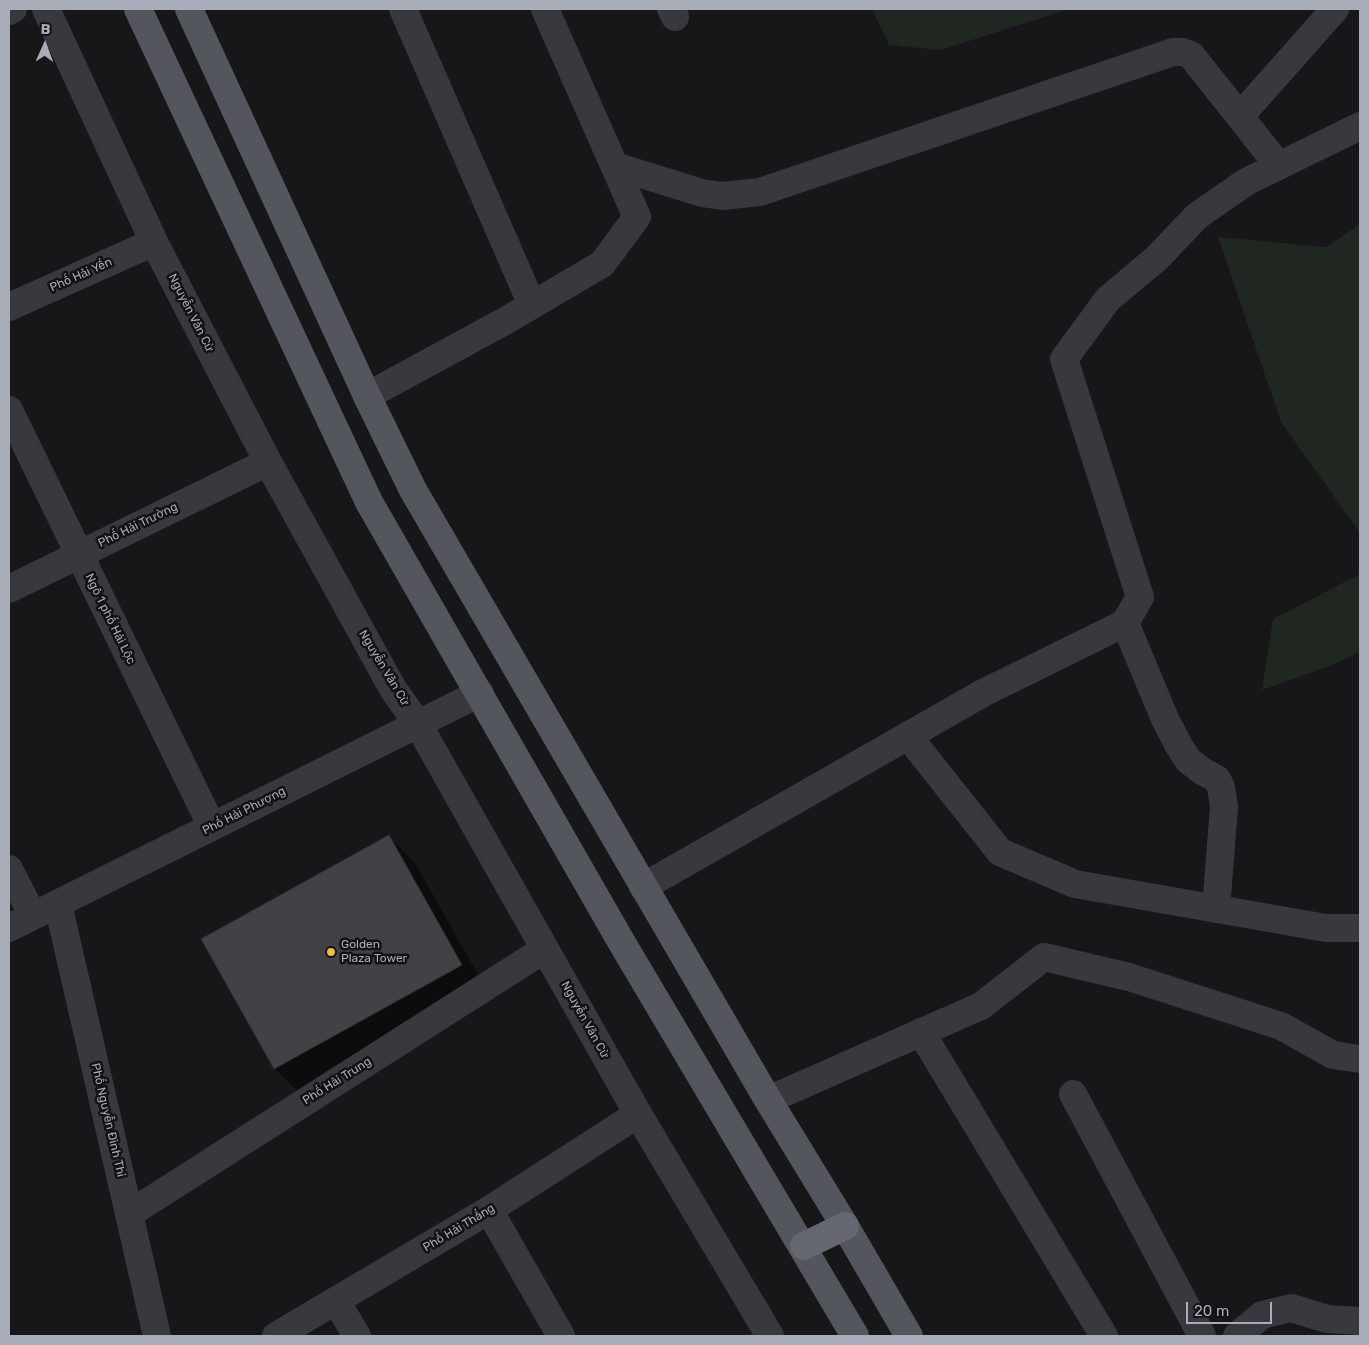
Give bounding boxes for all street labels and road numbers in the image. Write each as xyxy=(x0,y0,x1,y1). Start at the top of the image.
street label: Phố Hải Yến xyxy=(48,255,114,295)
street label: Nguyễn Văn Cừ xyxy=(165,271,217,355)
street label: Phố Hải Trường xyxy=(96,500,180,550)
street label: Ngõ 1 phố Hải Lộc xyxy=(82,571,138,667)
street label: Nguyễn Văn Cừ xyxy=(356,627,412,709)
street label: Phố Hải Phượng xyxy=(200,784,288,838)
street label: Nguyễn Văn Cừ xyxy=(558,979,612,1061)
street label: Phố Hải Trung xyxy=(300,1054,374,1108)
street label: Phố Nguyễn Đình Thi xyxy=(88,1062,128,1178)
street label: Phố Hải Thắng xyxy=(421,1201,497,1255)

